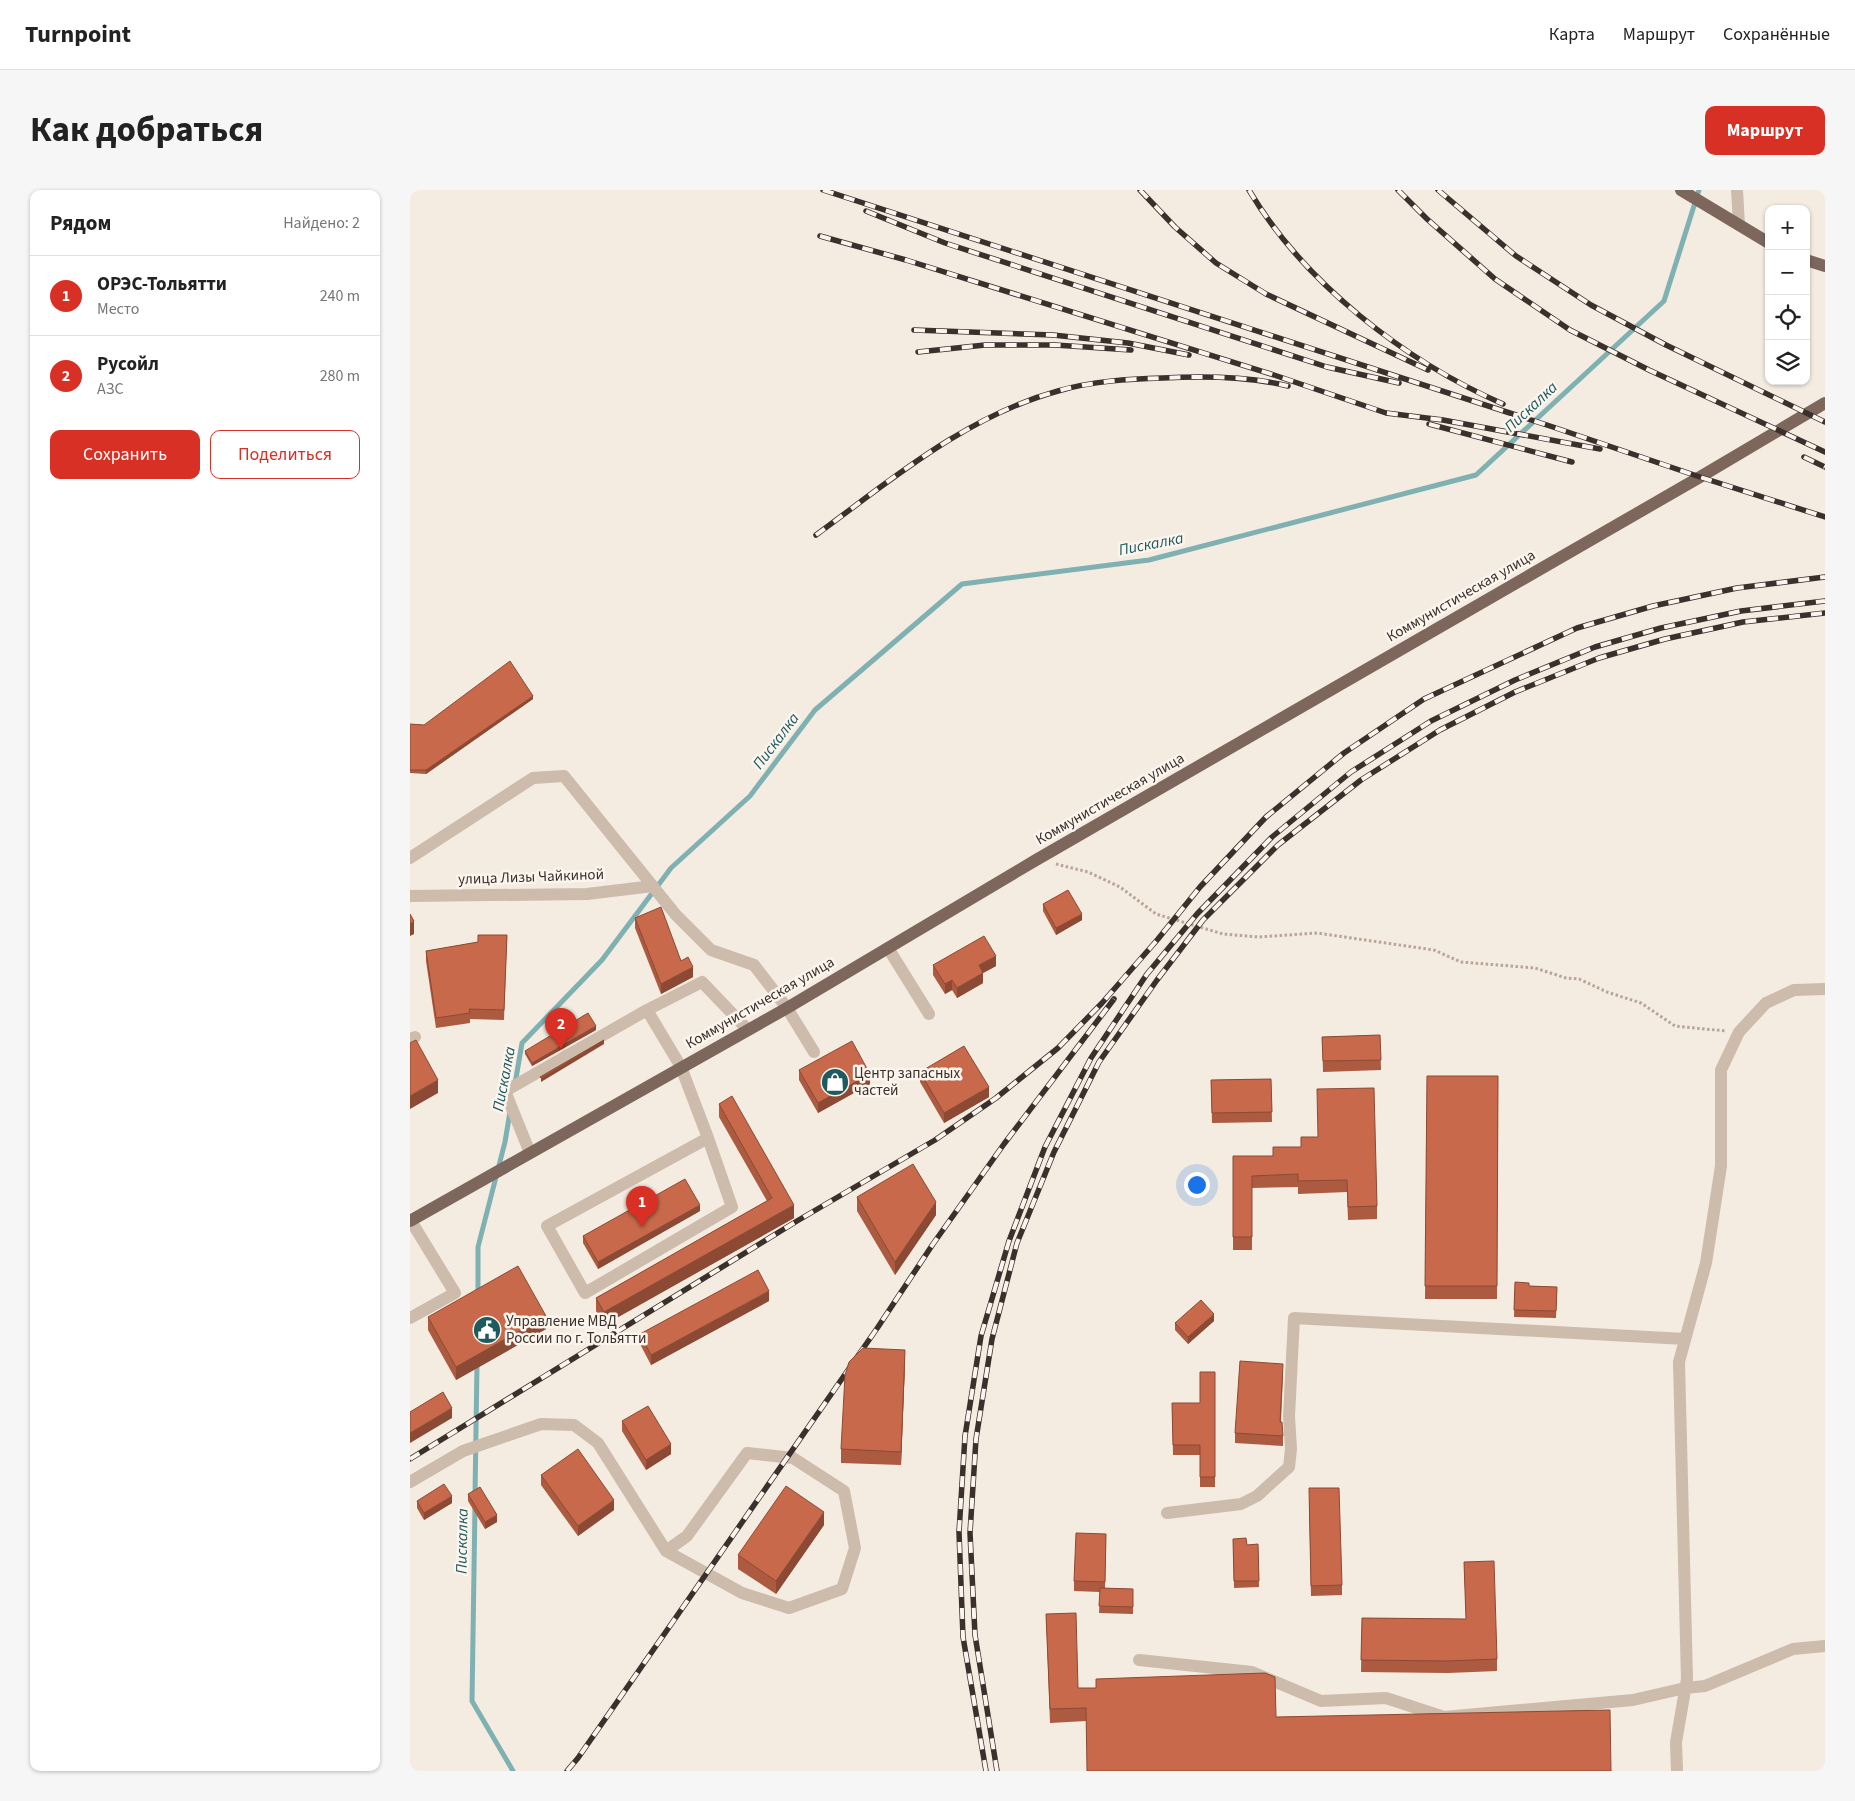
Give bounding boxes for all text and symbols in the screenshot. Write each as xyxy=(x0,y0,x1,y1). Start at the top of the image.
text: Turnpoint xyxy=(25,17,131,52)
text: Карта xyxy=(1549,22,1595,47)
text: Маршрут xyxy=(1623,22,1695,47)
text: Сохранённые xyxy=(1723,22,1830,47)
text: Как добраться xyxy=(30,105,263,155)
button: Маршрут xyxy=(1705,106,1825,155)
map controls xyxy=(1765,205,1810,385)
button: + xyxy=(1765,205,1810,250)
text: Рядом xyxy=(50,208,111,238)
text: Найдено: 2 xyxy=(283,212,360,234)
button: − xyxy=(1765,250,1810,295)
text: ОРЭС-Тольятти xyxy=(97,271,227,298)
text: 1 xyxy=(62,285,70,307)
text: 240 m xyxy=(320,285,360,307)
button: locate xyxy=(1765,295,1810,340)
text: Место xyxy=(97,298,140,320)
button: layers xyxy=(1765,340,1810,385)
text: Русойл xyxy=(97,351,159,378)
text: 2 xyxy=(62,365,70,387)
text: 280 m xyxy=(320,365,360,387)
water label: Пискалка xyxy=(1500,376,1563,437)
text: АЗС xyxy=(97,378,124,400)
button: Сохранить xyxy=(50,430,200,479)
button: Поделиться xyxy=(210,430,360,479)
water label: Пискалка xyxy=(1117,527,1186,561)
street label: Коммунистическая улица xyxy=(1383,545,1539,647)
water label: Пискалка xyxy=(747,708,805,774)
street label: Коммунистическая улица xyxy=(1032,748,1188,850)
street label: улица Лизы Чайкиной xyxy=(458,864,604,890)
street label: Коммунистическая улица xyxy=(682,952,838,1054)
pin: 2 xyxy=(545,1008,577,1049)
water label: Пискалка xyxy=(487,1044,521,1113)
place label: Центр запасных частей xyxy=(854,1063,960,1101)
shop icon: Центр запасных частей xyxy=(820,1067,850,1097)
your location xyxy=(1184,1172,1210,1198)
pin: 1 xyxy=(626,1186,658,1227)
place label: Управление МВД России по г. Тольятти xyxy=(506,1311,646,1349)
public building icon: Управление МВД России по г. Тольятти xyxy=(472,1315,502,1345)
water label: Пискалка xyxy=(450,1508,474,1574)

